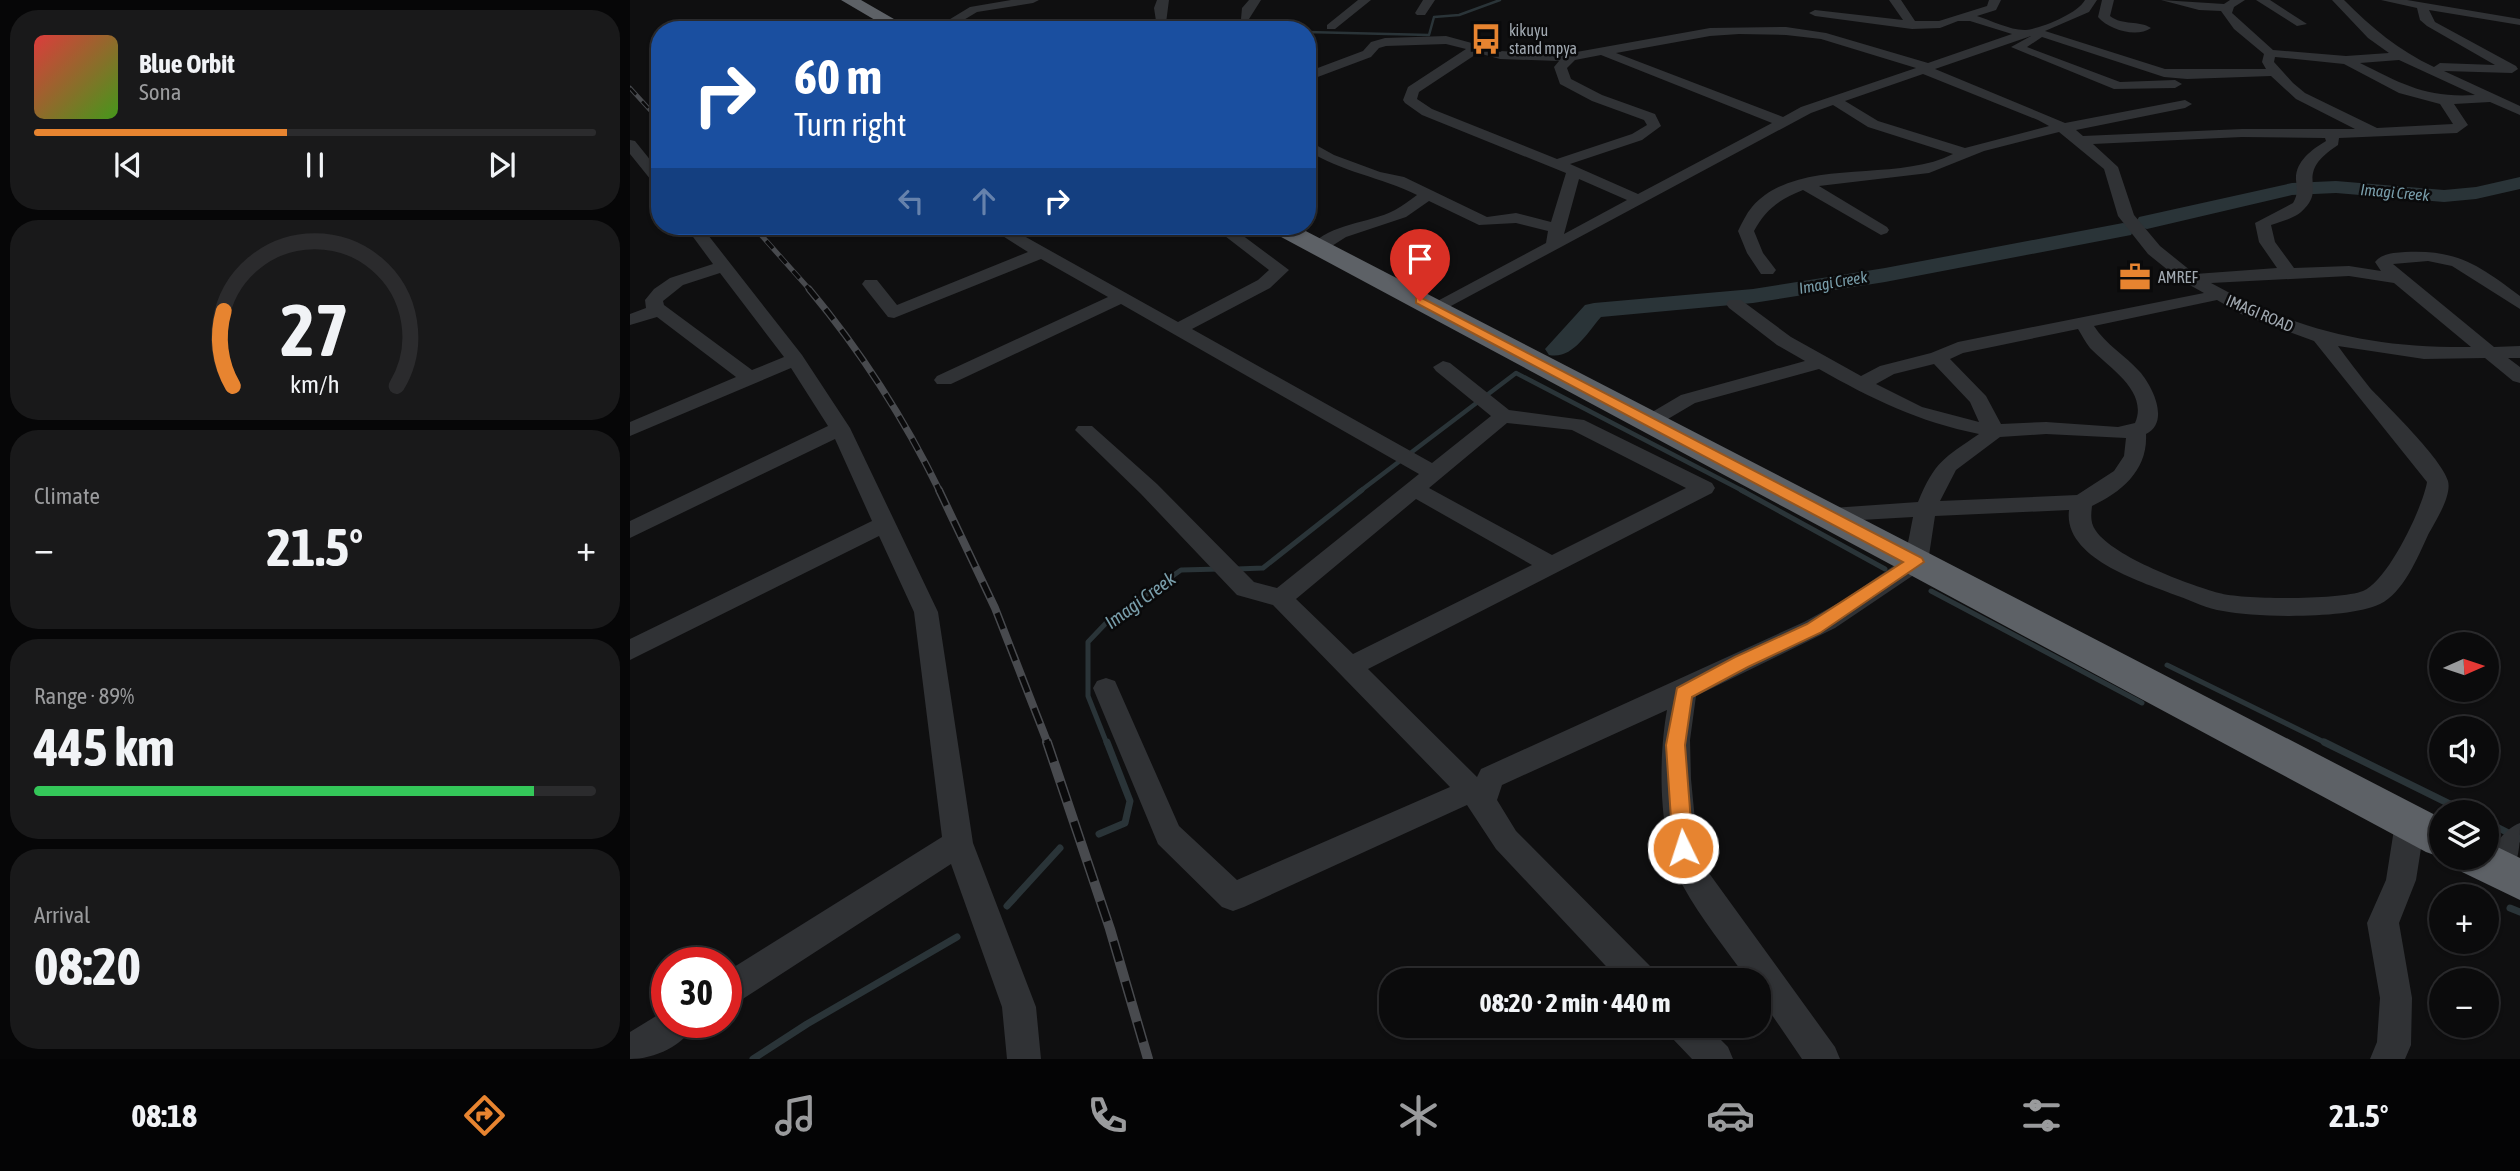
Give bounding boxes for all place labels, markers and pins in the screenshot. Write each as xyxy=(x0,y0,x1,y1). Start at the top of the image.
place label: kikuyu stand mpya xyxy=(1509,21,1577,58)
bus stop icon: kikuyu stand mpya xyxy=(1469,22,1503,56)
pin xyxy=(1390,229,1450,301)
office icon: AMREF xyxy=(2118,260,2152,294)
place label: AMREF xyxy=(2158,268,2198,286)

